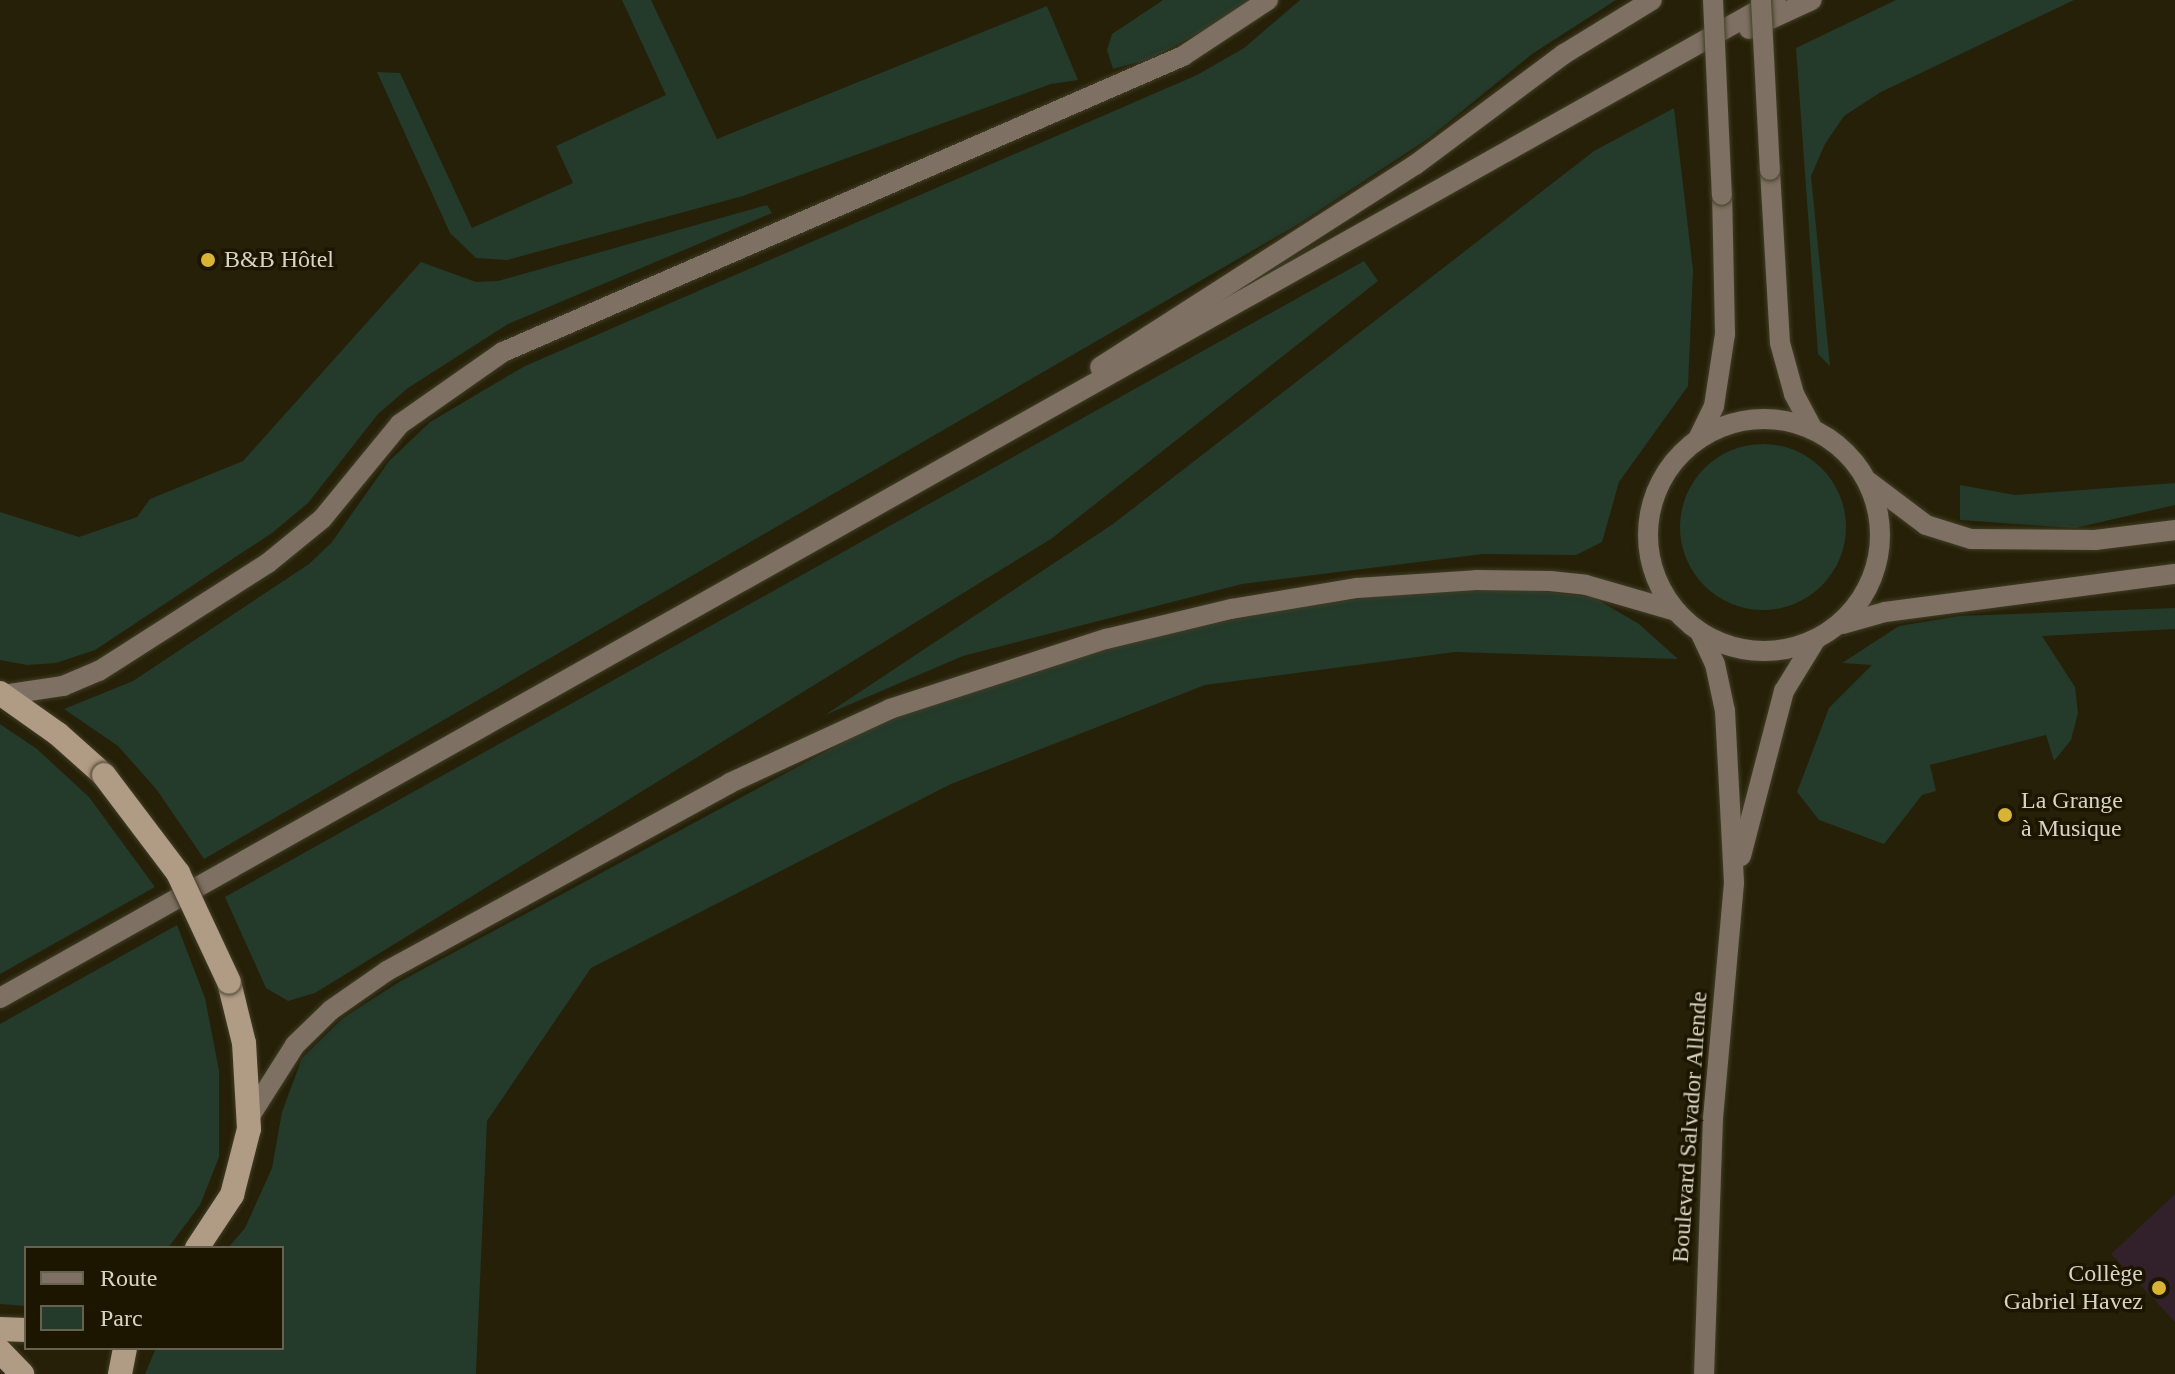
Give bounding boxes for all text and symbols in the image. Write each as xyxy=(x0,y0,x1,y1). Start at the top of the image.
place label: B&B Hôtel xyxy=(224,246,334,274)
marker: B&B Hôtel xyxy=(199,251,217,269)
place label: La Grange à Musique xyxy=(2021,787,2123,843)
marker: La Grange à Musique xyxy=(1996,806,2014,824)
street label: Boulevard Salvador Allende xyxy=(1666,990,1714,1264)
legend xyxy=(24,1246,284,1350)
place label: Collège Gabriel Havez xyxy=(2004,1260,2143,1316)
text: Route xyxy=(100,1265,157,1291)
marker: Collège Gabriel Havez xyxy=(2150,1279,2168,1297)
text: Parc xyxy=(100,1305,143,1331)

